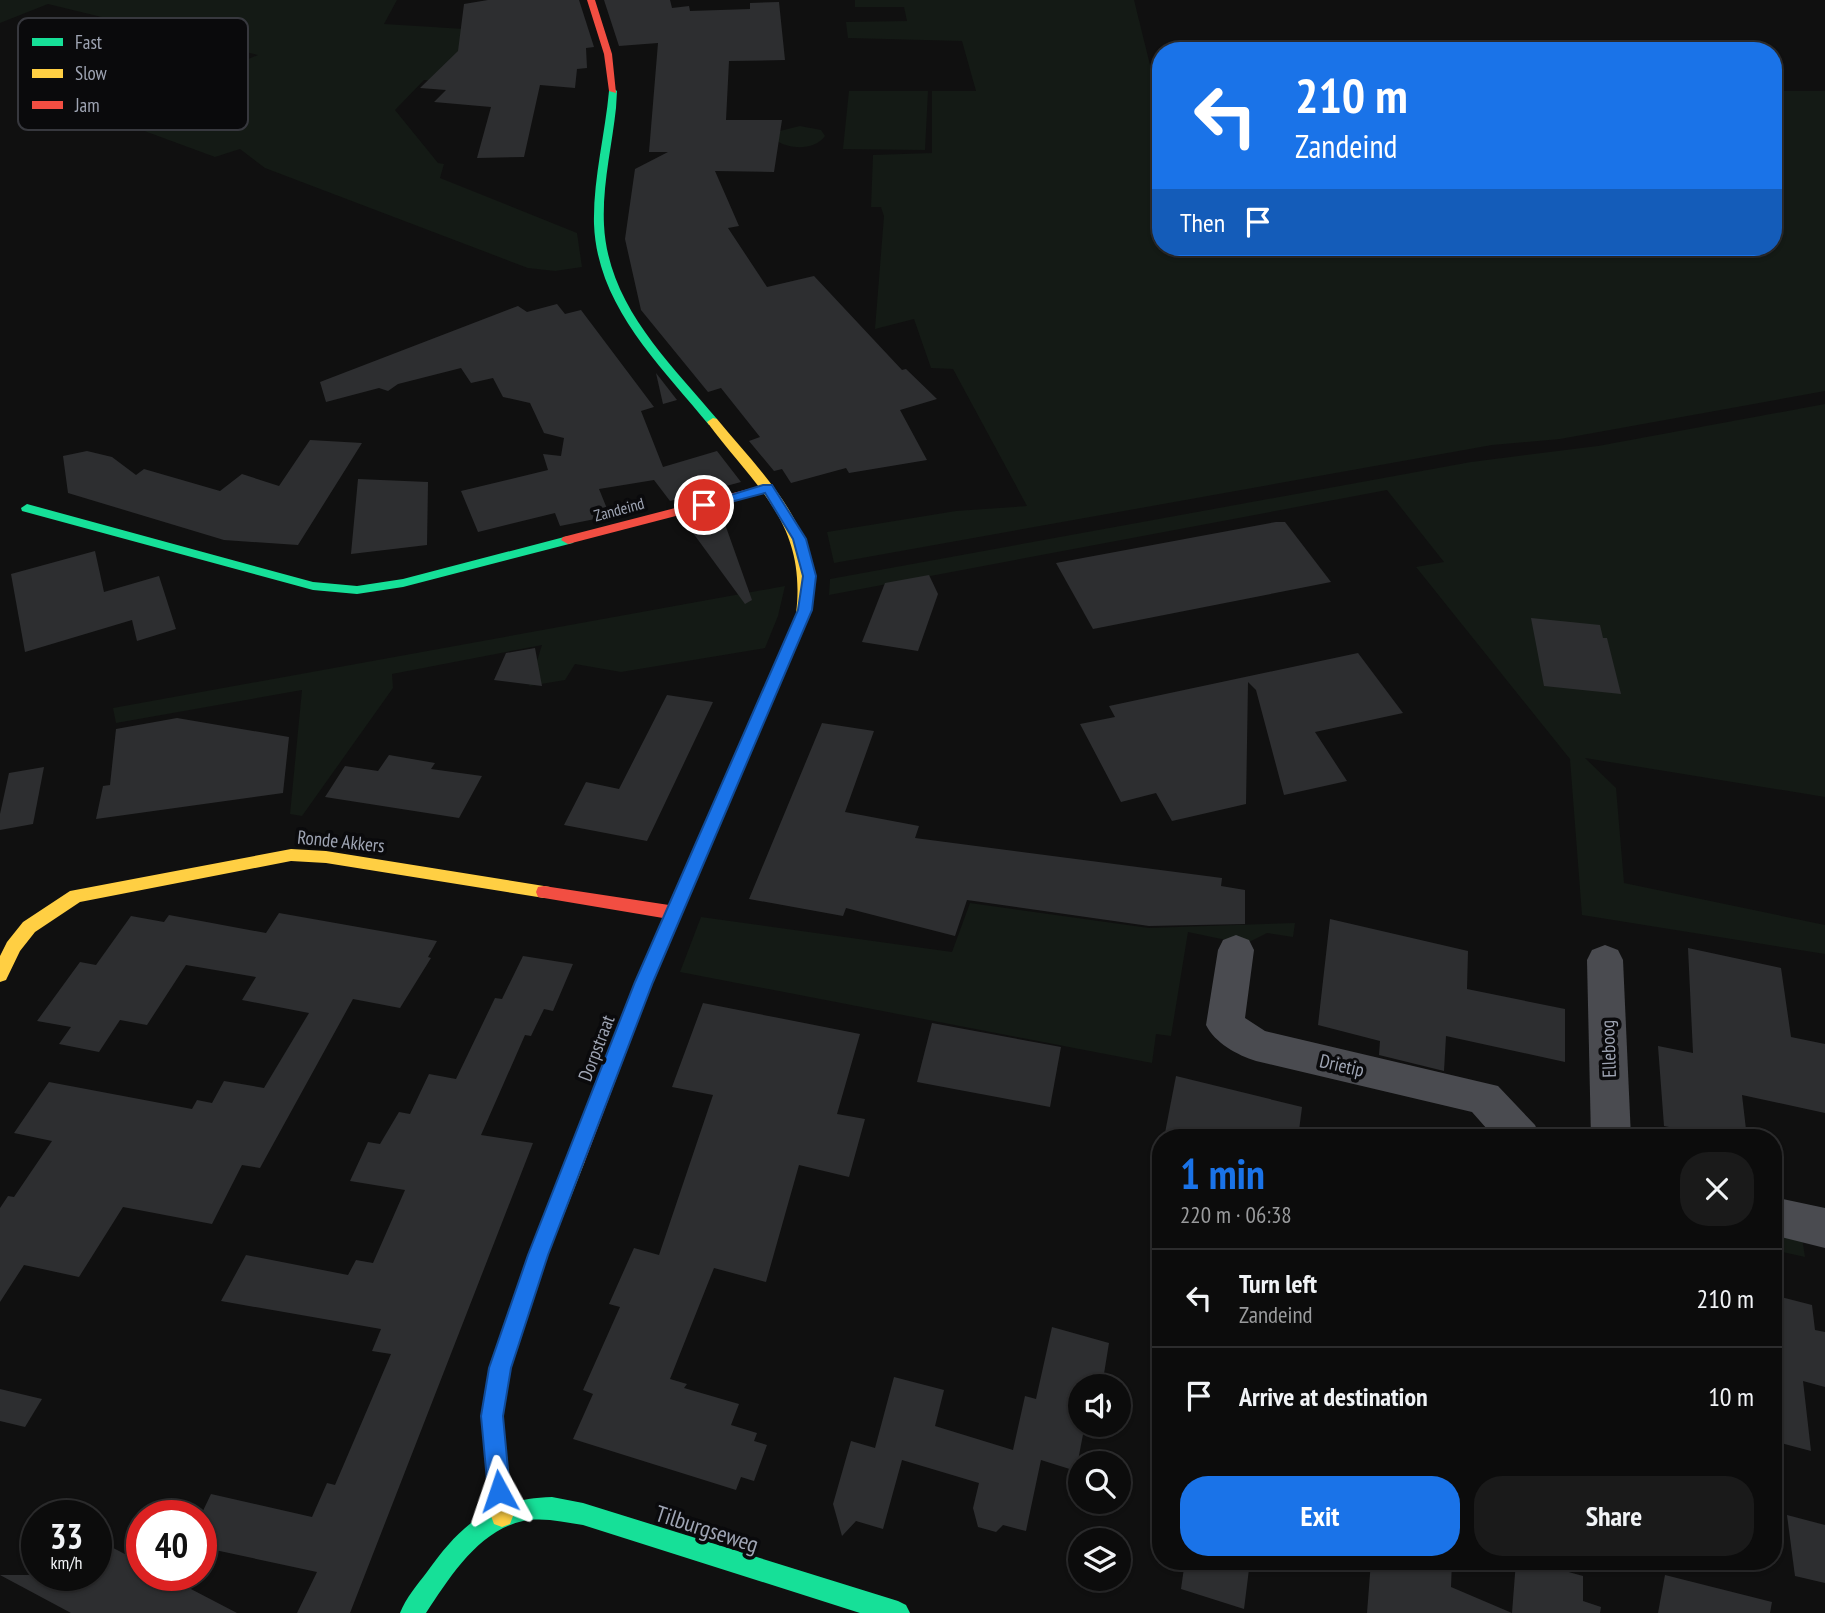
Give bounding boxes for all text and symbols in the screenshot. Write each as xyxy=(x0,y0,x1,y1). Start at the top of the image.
legend xyxy=(18,18,248,130)
text: Fast xyxy=(75,30,103,54)
text: Slow xyxy=(75,61,108,85)
text: 210 m xyxy=(1295,63,1408,127)
icon: left xyxy=(1180,70,1271,161)
text: Jam xyxy=(74,93,100,117)
text: Zandeind xyxy=(1295,125,1397,167)
icon: arrive xyxy=(1239,203,1277,241)
text: Then xyxy=(1180,206,1225,239)
pin xyxy=(674,475,734,535)
icon: arrive xyxy=(685,486,723,524)
street label: Zandeind xyxy=(592,493,646,525)
street label: Ronde Akkers xyxy=(296,824,386,858)
street label: Dorpstraat xyxy=(572,1011,620,1084)
street label: Elleboog xyxy=(1595,1020,1621,1078)
street label: Drietip xyxy=(1317,1048,1367,1082)
text: 1 min xyxy=(1180,1146,1265,1201)
button: close xyxy=(1680,1152,1754,1226)
text: 220 m · 06:38 xyxy=(1180,1200,1292,1229)
text: Turn left xyxy=(1239,1267,1317,1300)
icon: left xyxy=(1180,1279,1218,1317)
text: 210 m xyxy=(1696,1282,1754,1315)
text: Zandeind xyxy=(1239,1300,1313,1329)
map controls xyxy=(1068,1374,1131,1591)
button: sound xyxy=(1068,1374,1131,1437)
icon: arrive xyxy=(1180,1377,1218,1415)
text: Arrive at destination xyxy=(1239,1380,1428,1413)
text: 10 m xyxy=(1708,1380,1754,1413)
button: search xyxy=(1068,1451,1131,1514)
position arrow xyxy=(462,1454,536,1528)
button: Exit xyxy=(1180,1476,1460,1556)
button: Share xyxy=(1474,1476,1754,1556)
street label: Tilburgseweg xyxy=(652,1498,762,1559)
speed limit sign: 40 xyxy=(126,1500,217,1591)
text: 33 xyxy=(50,1513,83,1559)
button: layers xyxy=(1068,1528,1131,1591)
text: km/h xyxy=(51,1551,82,1574)

